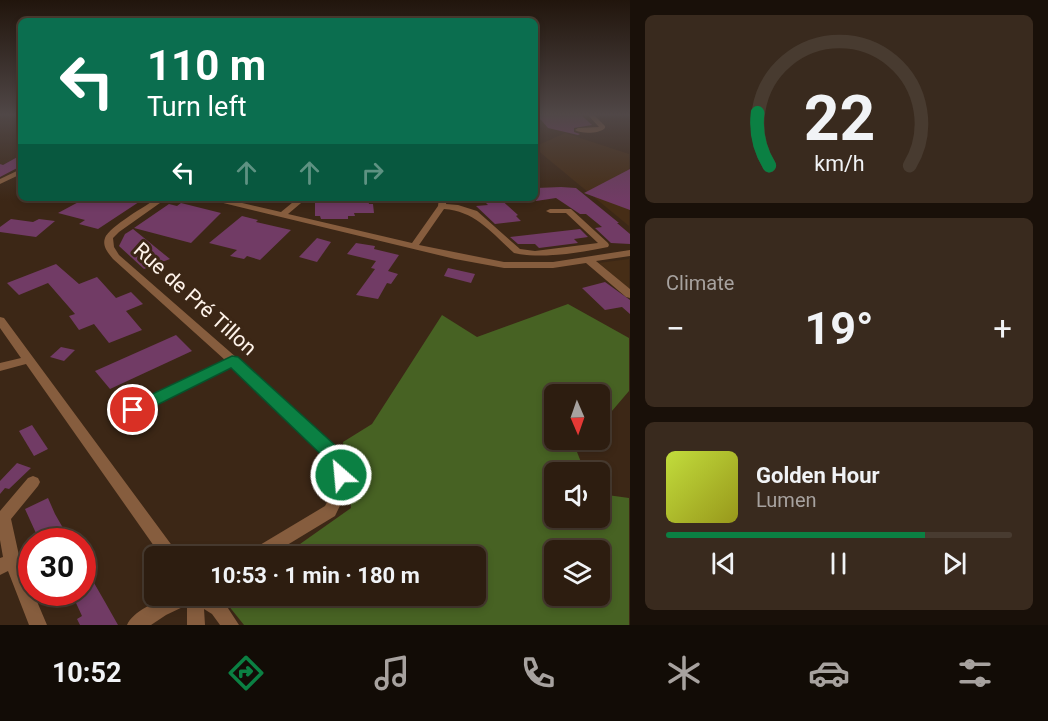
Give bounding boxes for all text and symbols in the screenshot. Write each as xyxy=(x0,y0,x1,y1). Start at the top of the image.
text: 110 m xyxy=(147,41,266,90)
icon: left xyxy=(48,42,126,120)
text: 22 xyxy=(803,82,875,155)
text: Turn left xyxy=(147,91,247,123)
text: km/h xyxy=(814,152,864,177)
icon: left xyxy=(167,156,200,189)
icon: ahead xyxy=(230,156,263,189)
icon: ahead xyxy=(293,156,326,189)
icon: right xyxy=(356,156,389,189)
street label: Rue de Pré Tillon xyxy=(129,238,261,360)
text: Climate xyxy=(666,271,734,295)
text: 19° xyxy=(804,302,874,355)
text: − xyxy=(666,309,685,348)
text: + xyxy=(993,309,1012,348)
pin xyxy=(107,384,158,435)
north arrow xyxy=(544,384,610,450)
map controls xyxy=(544,384,610,606)
icon: arrive xyxy=(116,393,149,426)
position arrow xyxy=(309,443,373,507)
button: sound xyxy=(544,462,610,528)
text: Golden Hour xyxy=(756,463,880,488)
text: Lumen xyxy=(756,488,817,512)
speed limit sign: 30 xyxy=(18,528,96,606)
button: layers xyxy=(544,540,610,606)
icon: previous xyxy=(707,547,740,580)
icon: pause xyxy=(822,547,855,580)
icon: next xyxy=(938,547,971,580)
text: 10:53 · 1 min · 180 m xyxy=(210,563,420,588)
icon: directions xyxy=(225,652,267,694)
icon: music xyxy=(371,652,413,694)
icon: phone xyxy=(517,652,559,694)
icon: climate xyxy=(663,652,705,694)
icon: car xyxy=(808,652,850,694)
icon: filters xyxy=(954,652,996,694)
text: 10:52 xyxy=(52,657,121,689)

